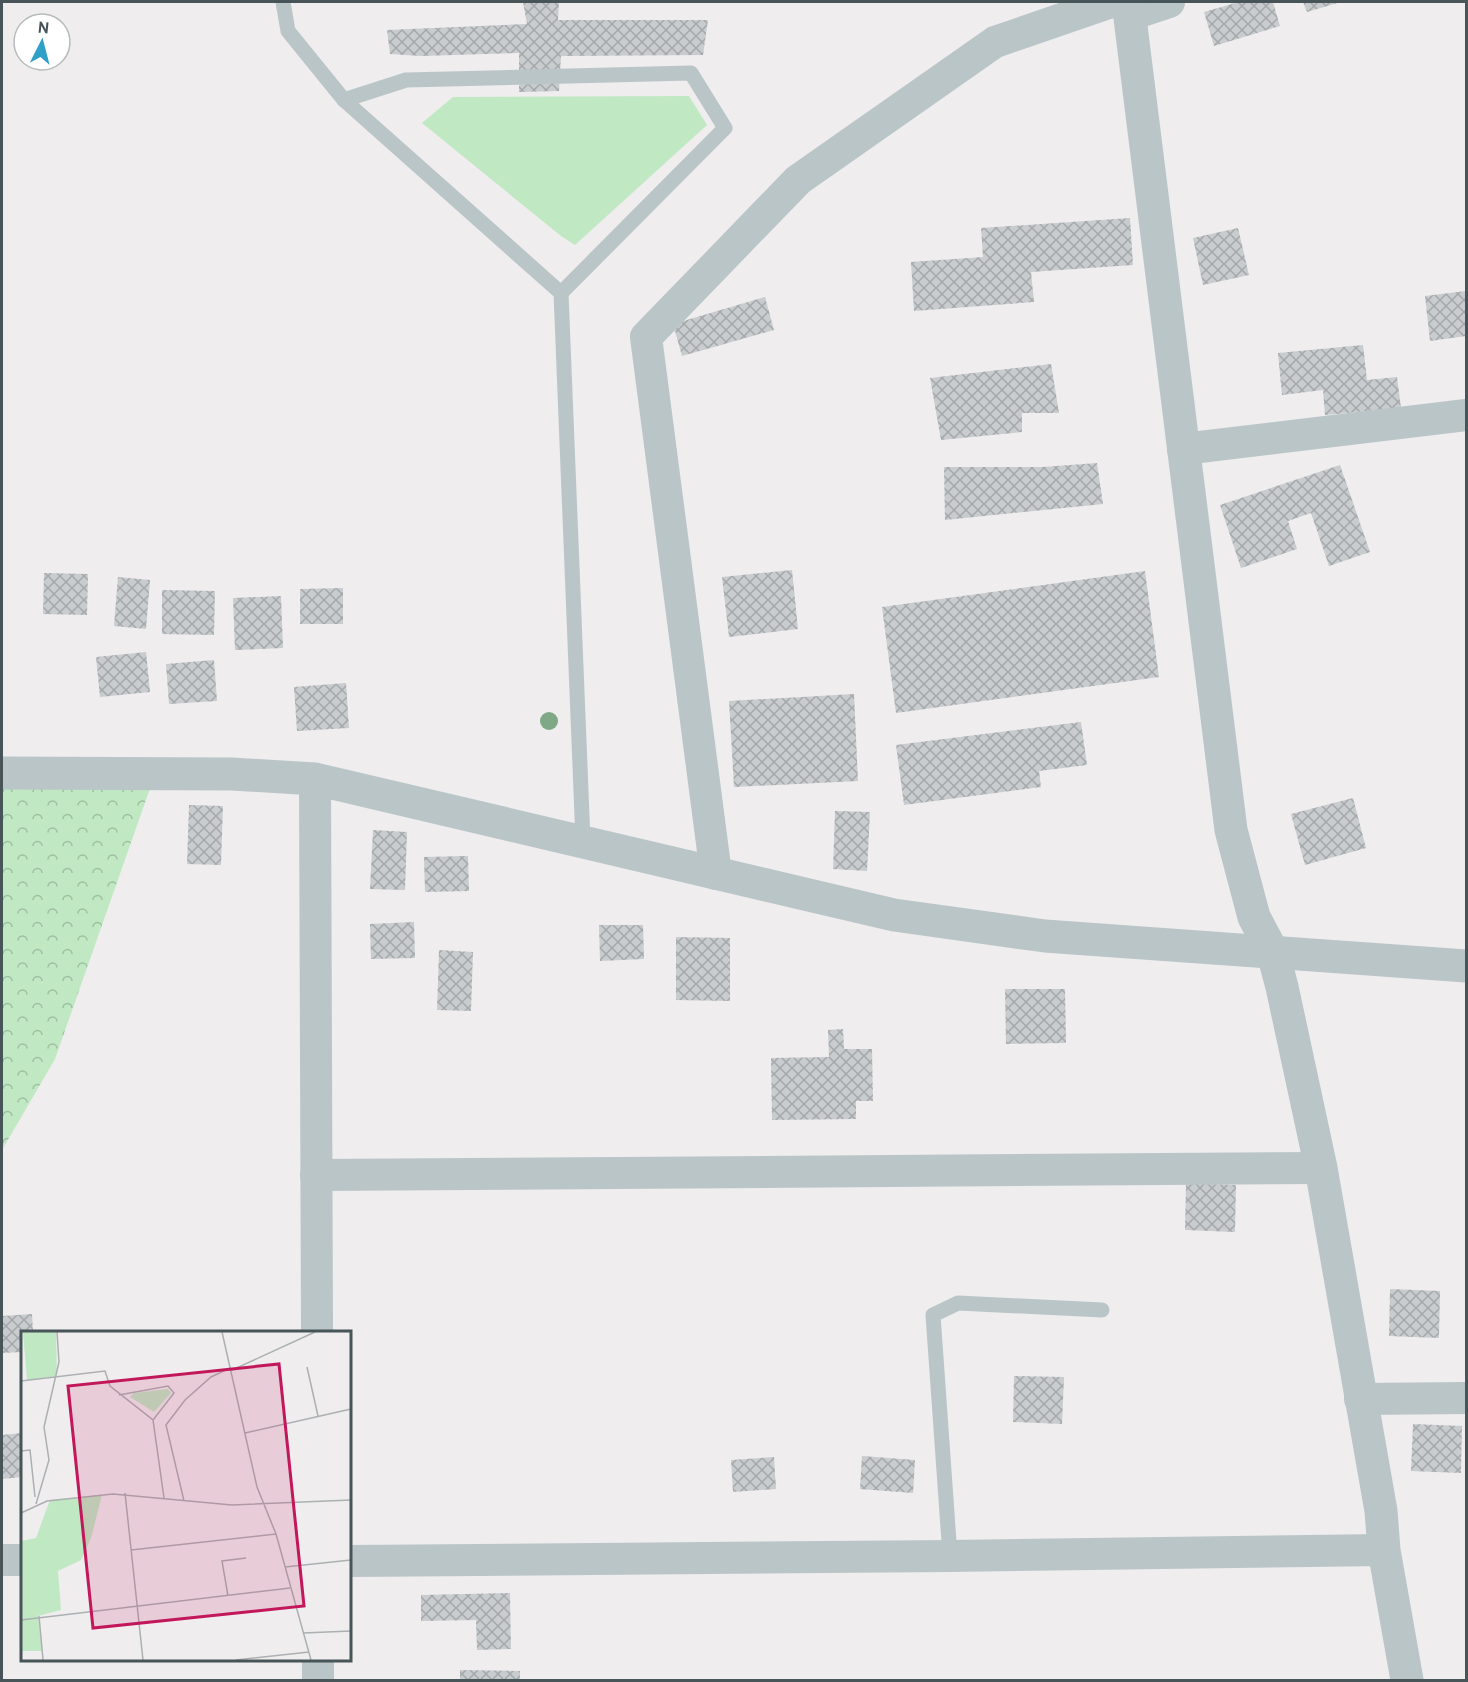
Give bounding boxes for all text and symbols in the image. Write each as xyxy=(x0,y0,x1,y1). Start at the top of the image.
north arrow xyxy=(12,12,72,72)
text: N xyxy=(37,19,50,40)
inset map xyxy=(21,1331,351,1661)

